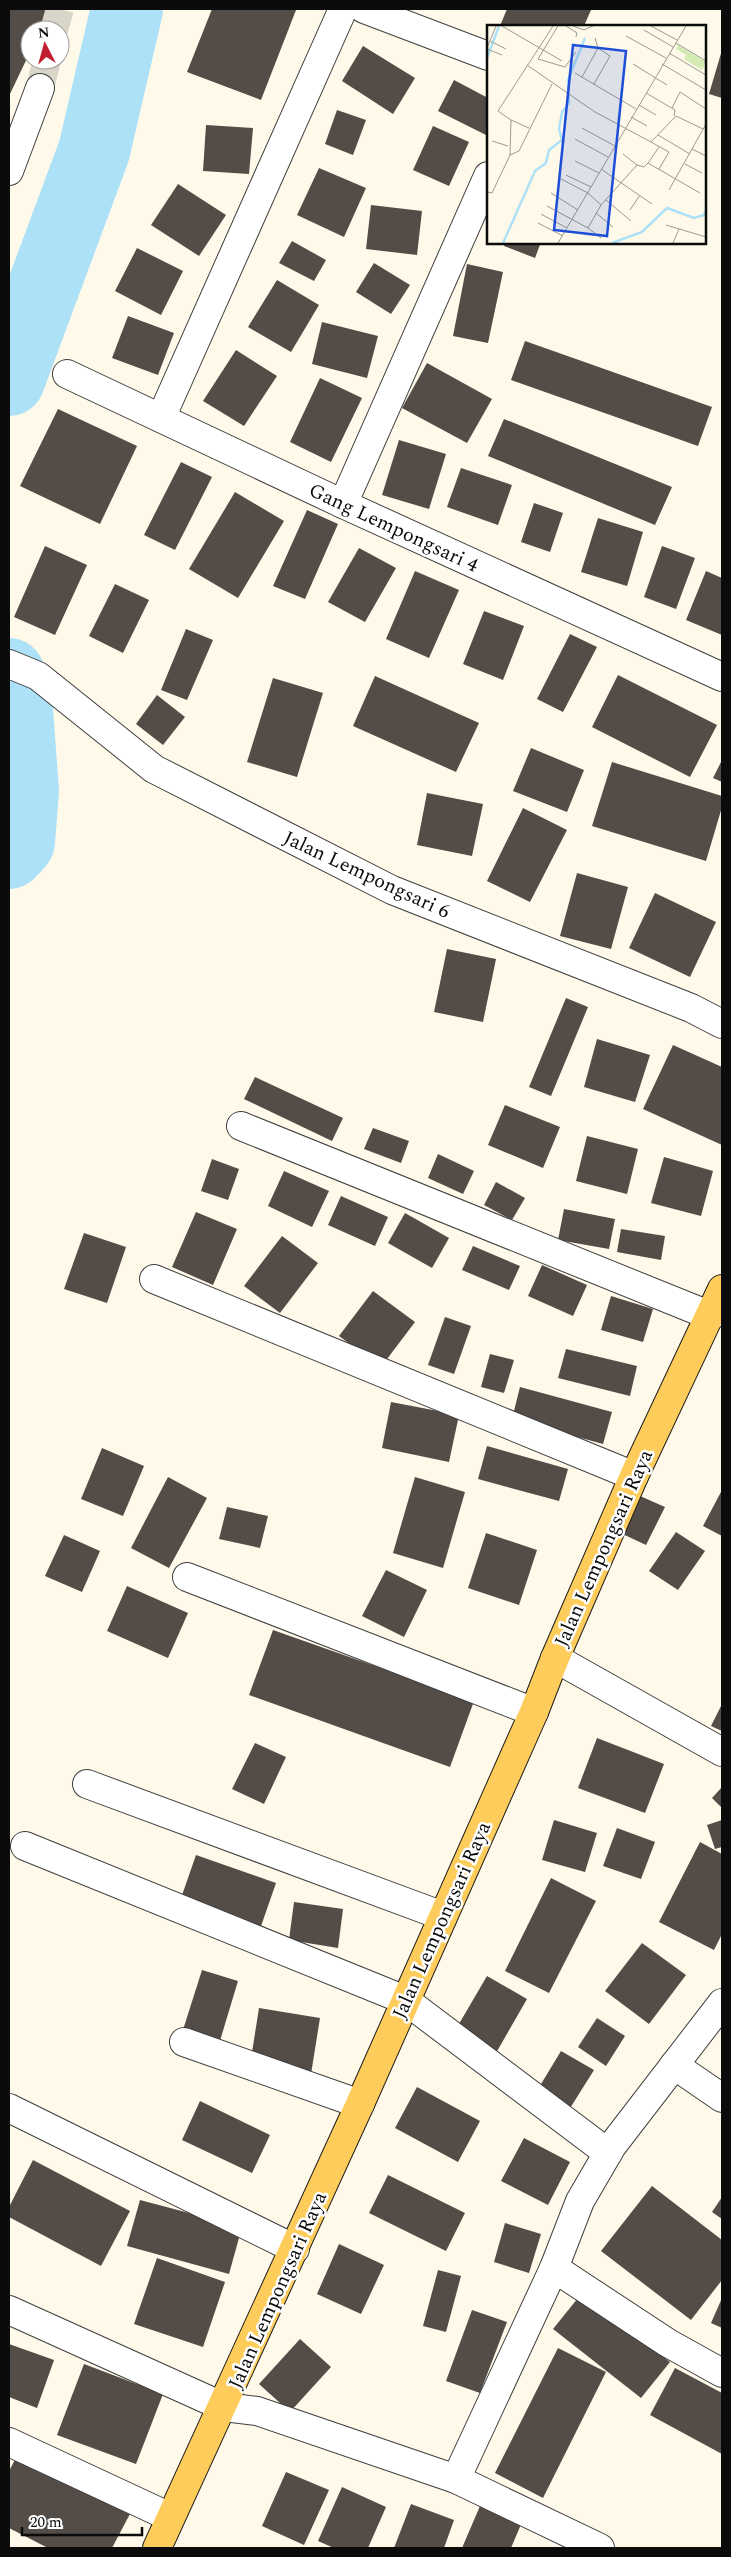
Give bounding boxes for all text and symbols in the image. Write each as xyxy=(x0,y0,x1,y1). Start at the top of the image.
north arrow xyxy=(20,20,70,70)
text: N xyxy=(37,22,50,44)
inset map xyxy=(487,25,706,244)
street label: Gang Lempongsari 4 xyxy=(304,475,483,580)
street label: Jalan Lempongsari 6 xyxy=(278,823,455,927)
street label: Jalan Lempongsari Raya xyxy=(547,1445,661,1652)
street label: Jalan Lempongsari Raya xyxy=(385,1817,499,2024)
street label: Jalan Lempongsari Raya xyxy=(221,2187,335,2394)
scale bar xyxy=(22,2504,142,2536)
text: 20 m xyxy=(30,2511,62,2534)

